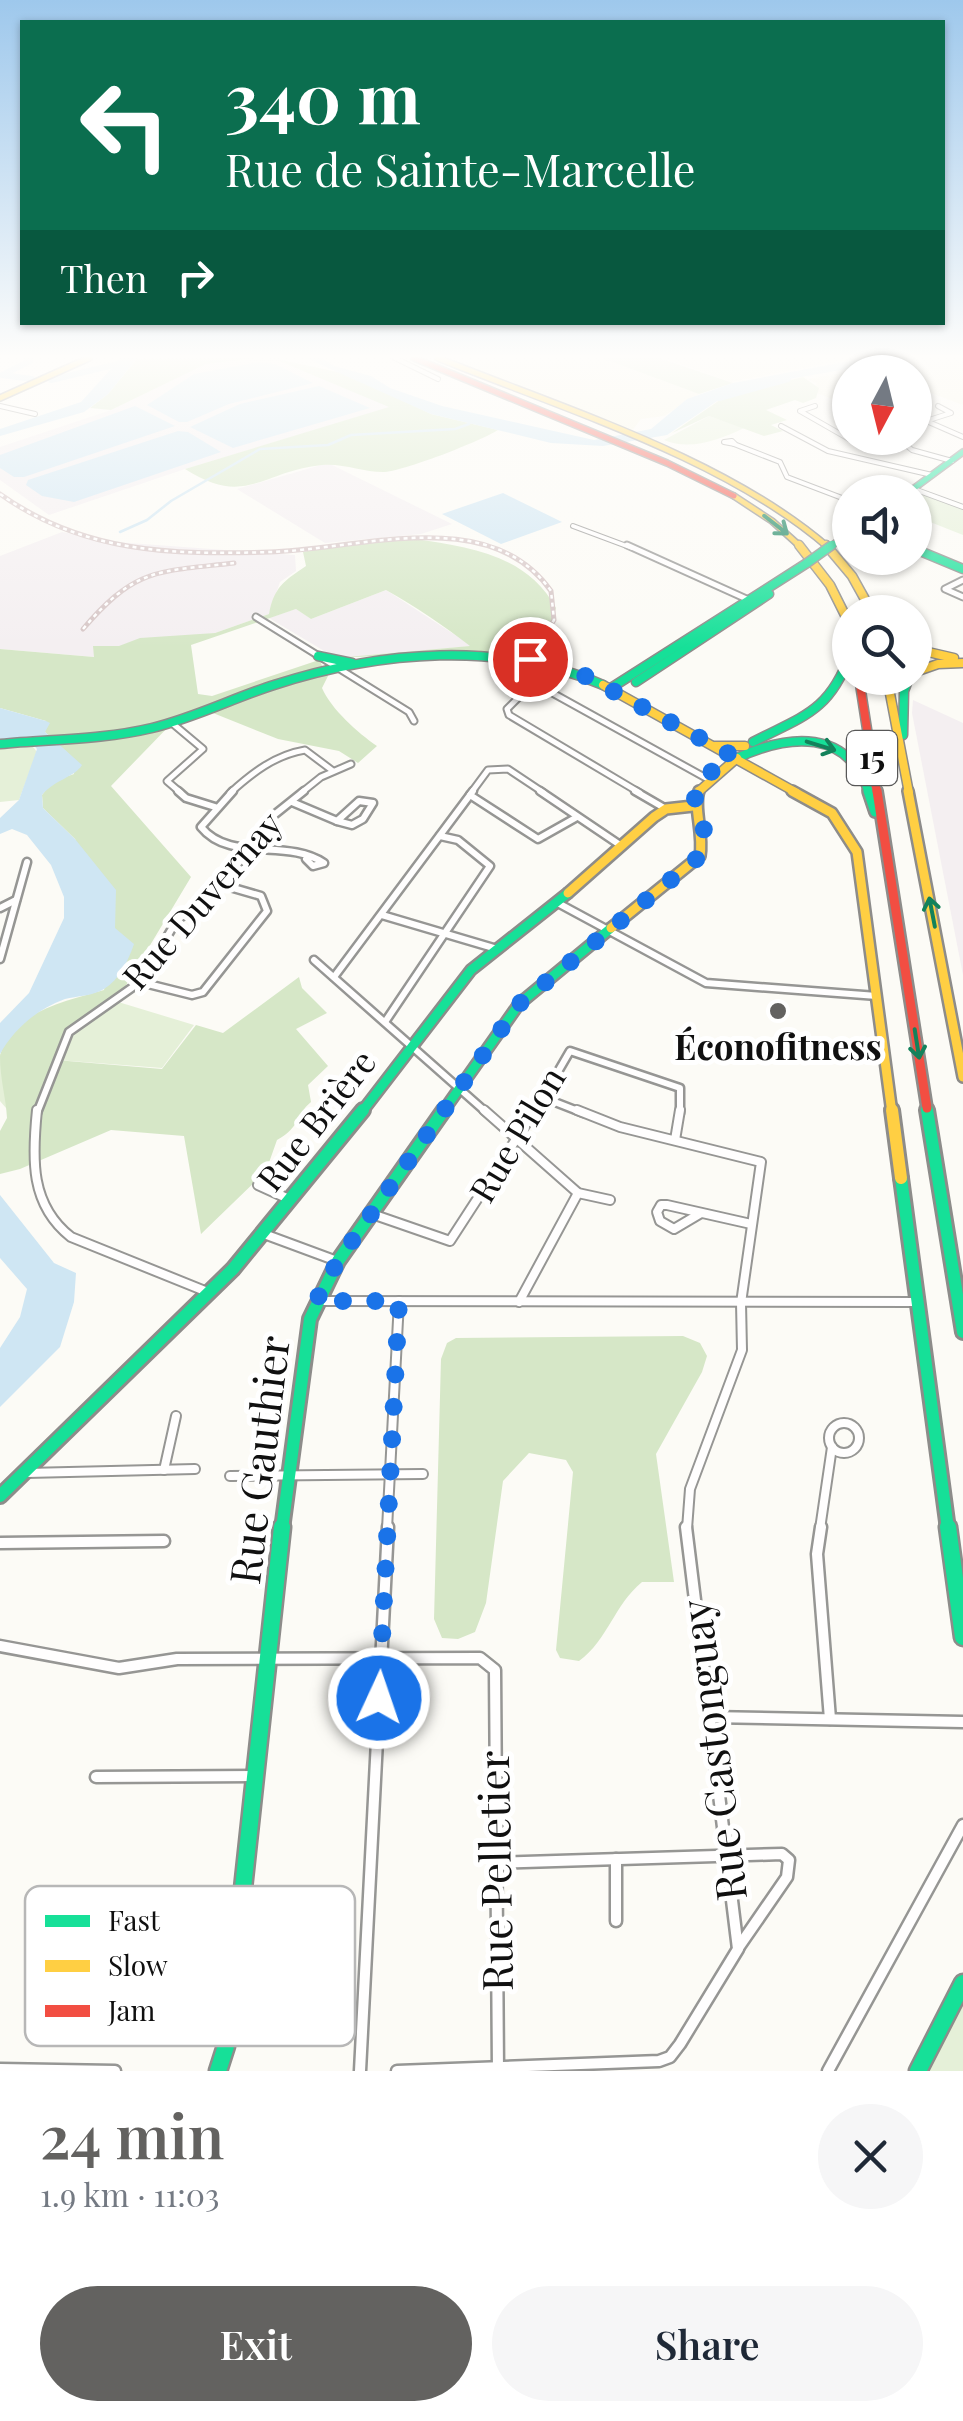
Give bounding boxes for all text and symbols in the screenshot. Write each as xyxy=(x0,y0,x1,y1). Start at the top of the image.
text: 340 m xyxy=(225,48,421,142)
icon: left xyxy=(60,60,190,190)
text: Rue de Sainte-Marcelle xyxy=(225,138,696,198)
icon: right xyxy=(168,250,223,305)
text: Then xyxy=(60,252,148,303)
north arrow xyxy=(832,355,932,455)
map controls xyxy=(832,355,932,695)
button: sound xyxy=(832,475,932,575)
one-way arrow xyxy=(762,514,789,535)
button: search xyxy=(832,595,932,695)
pin xyxy=(488,617,573,702)
icon: arrive xyxy=(503,632,558,687)
road number: 15 xyxy=(847,731,897,785)
one-way arrow xyxy=(805,738,836,756)
street label: Rue Duvernay xyxy=(111,800,292,998)
one-way arrow xyxy=(921,897,940,929)
marker: Éconofitness xyxy=(767,1000,789,1022)
place label: Éconofitness xyxy=(674,1022,882,1069)
one-way arrow xyxy=(909,1027,927,1059)
street label: Rue Brière xyxy=(245,1039,385,1200)
street label: Rue Pilon xyxy=(457,1057,575,1210)
street label: Rue Gauthier xyxy=(215,1332,301,1587)
street label: Rue Castonguay xyxy=(666,1597,758,1904)
position arrow xyxy=(327,1646,431,1750)
street label: Rue Pelletier xyxy=(464,1750,524,1992)
legend xyxy=(25,1886,355,2046)
text: Fast xyxy=(108,1901,161,1938)
text: Slow xyxy=(108,1946,168,1983)
text: Jam xyxy=(107,1991,155,2028)
text: 24 min xyxy=(40,2094,224,2174)
button: close xyxy=(818,2104,923,2209)
text: 1.9 km · 11:03 xyxy=(40,2172,219,2215)
button: Exit xyxy=(40,2286,472,2401)
button: Share xyxy=(492,2286,923,2401)

